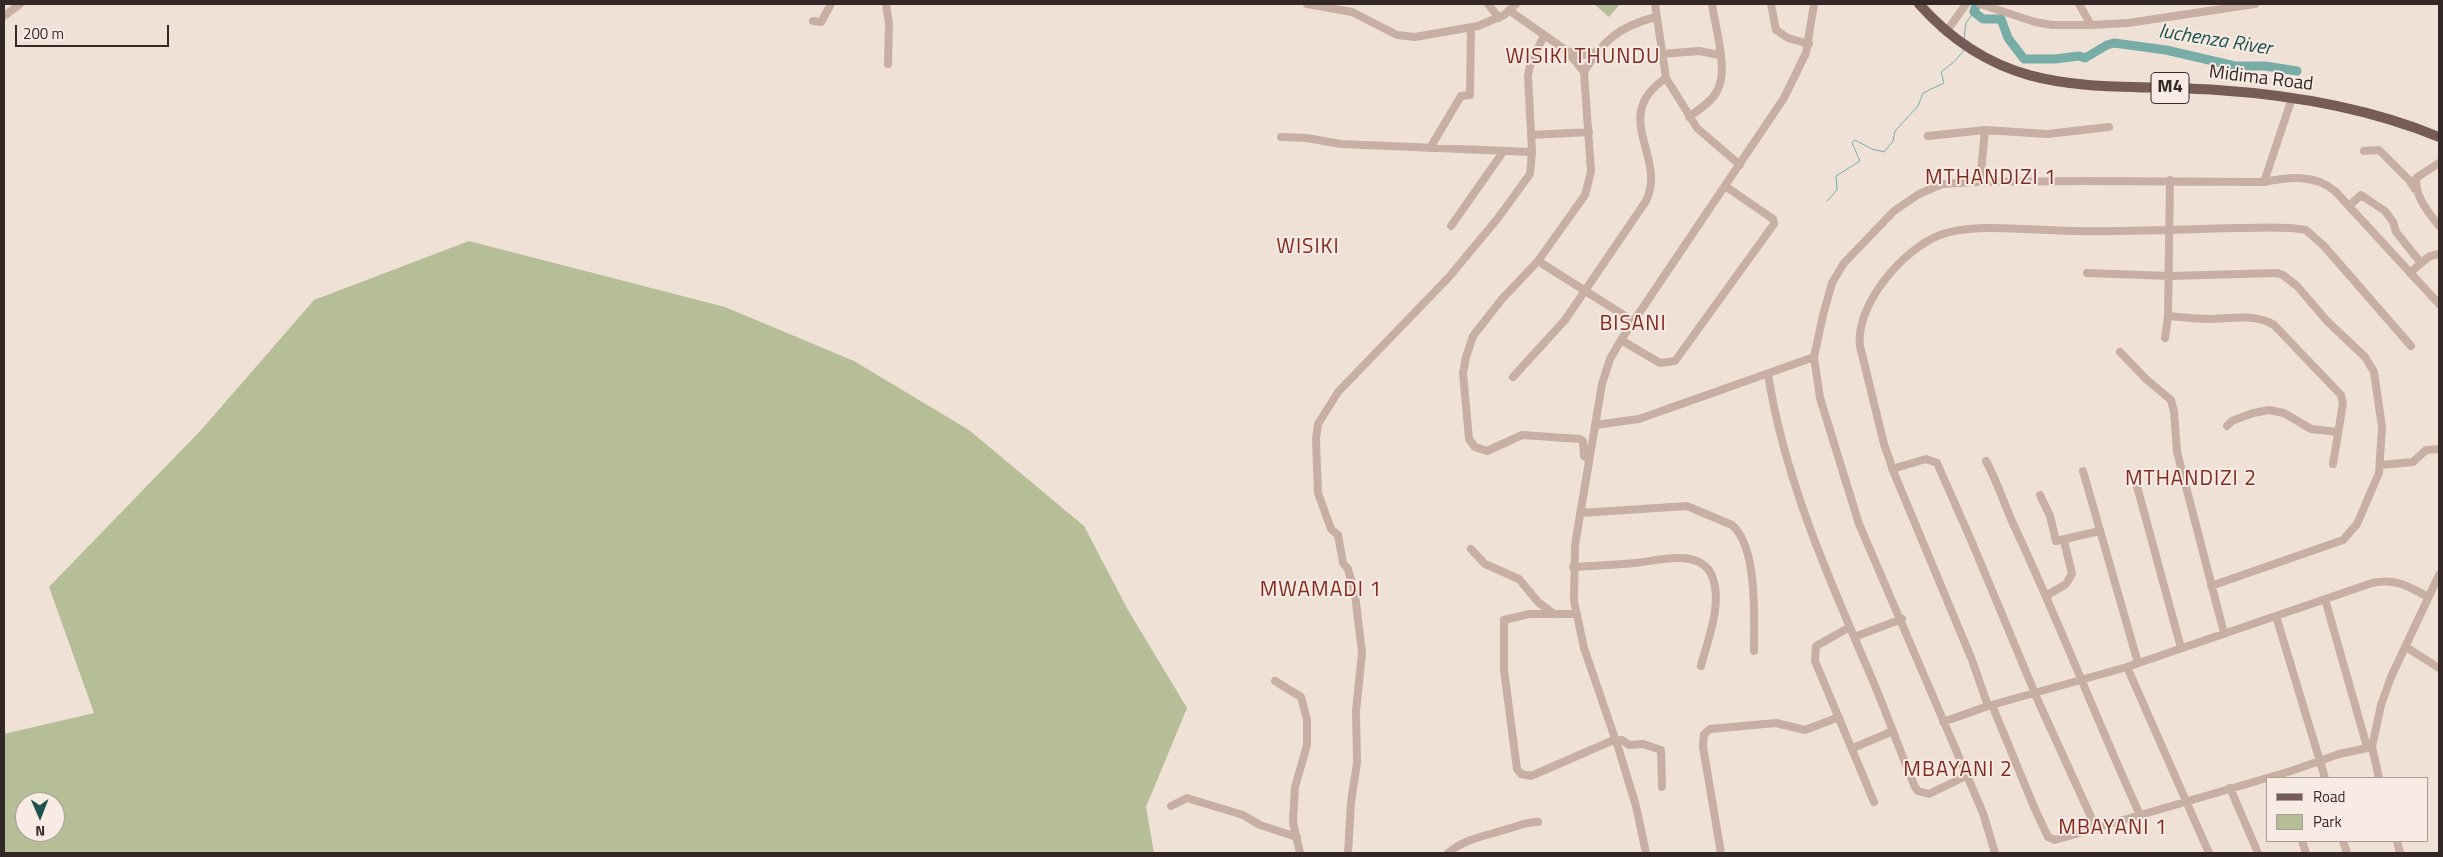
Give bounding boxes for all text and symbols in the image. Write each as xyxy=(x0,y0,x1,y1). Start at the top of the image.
scale bar xyxy=(18,15,171,47)
water label: luchenza River xyxy=(2157,20,2273,62)
text: 200 m xyxy=(23,22,64,45)
district label: WISIKI THUNDU xyxy=(1504,45,1662,71)
street label: Midima Road xyxy=(2207,61,2315,97)
road number: M4 xyxy=(2151,73,2189,104)
district label: MTHANDIZI 1 xyxy=(1924,166,2058,192)
district label: WISIKI xyxy=(1276,235,1340,261)
district label: BISANI xyxy=(1599,312,1667,338)
district label: MTHANDIZI 2 xyxy=(2124,467,2258,493)
district label: MWAMADI 1 xyxy=(1259,578,1383,604)
district label: MBAYANI 2 xyxy=(1902,758,2014,784)
legend xyxy=(2266,777,2428,842)
text: Road xyxy=(2313,785,2345,808)
north arrow xyxy=(15,792,65,842)
text: Park xyxy=(2313,810,2342,833)
district label: MBAYANI 1 xyxy=(2057,816,2169,842)
text: N xyxy=(35,821,45,842)

